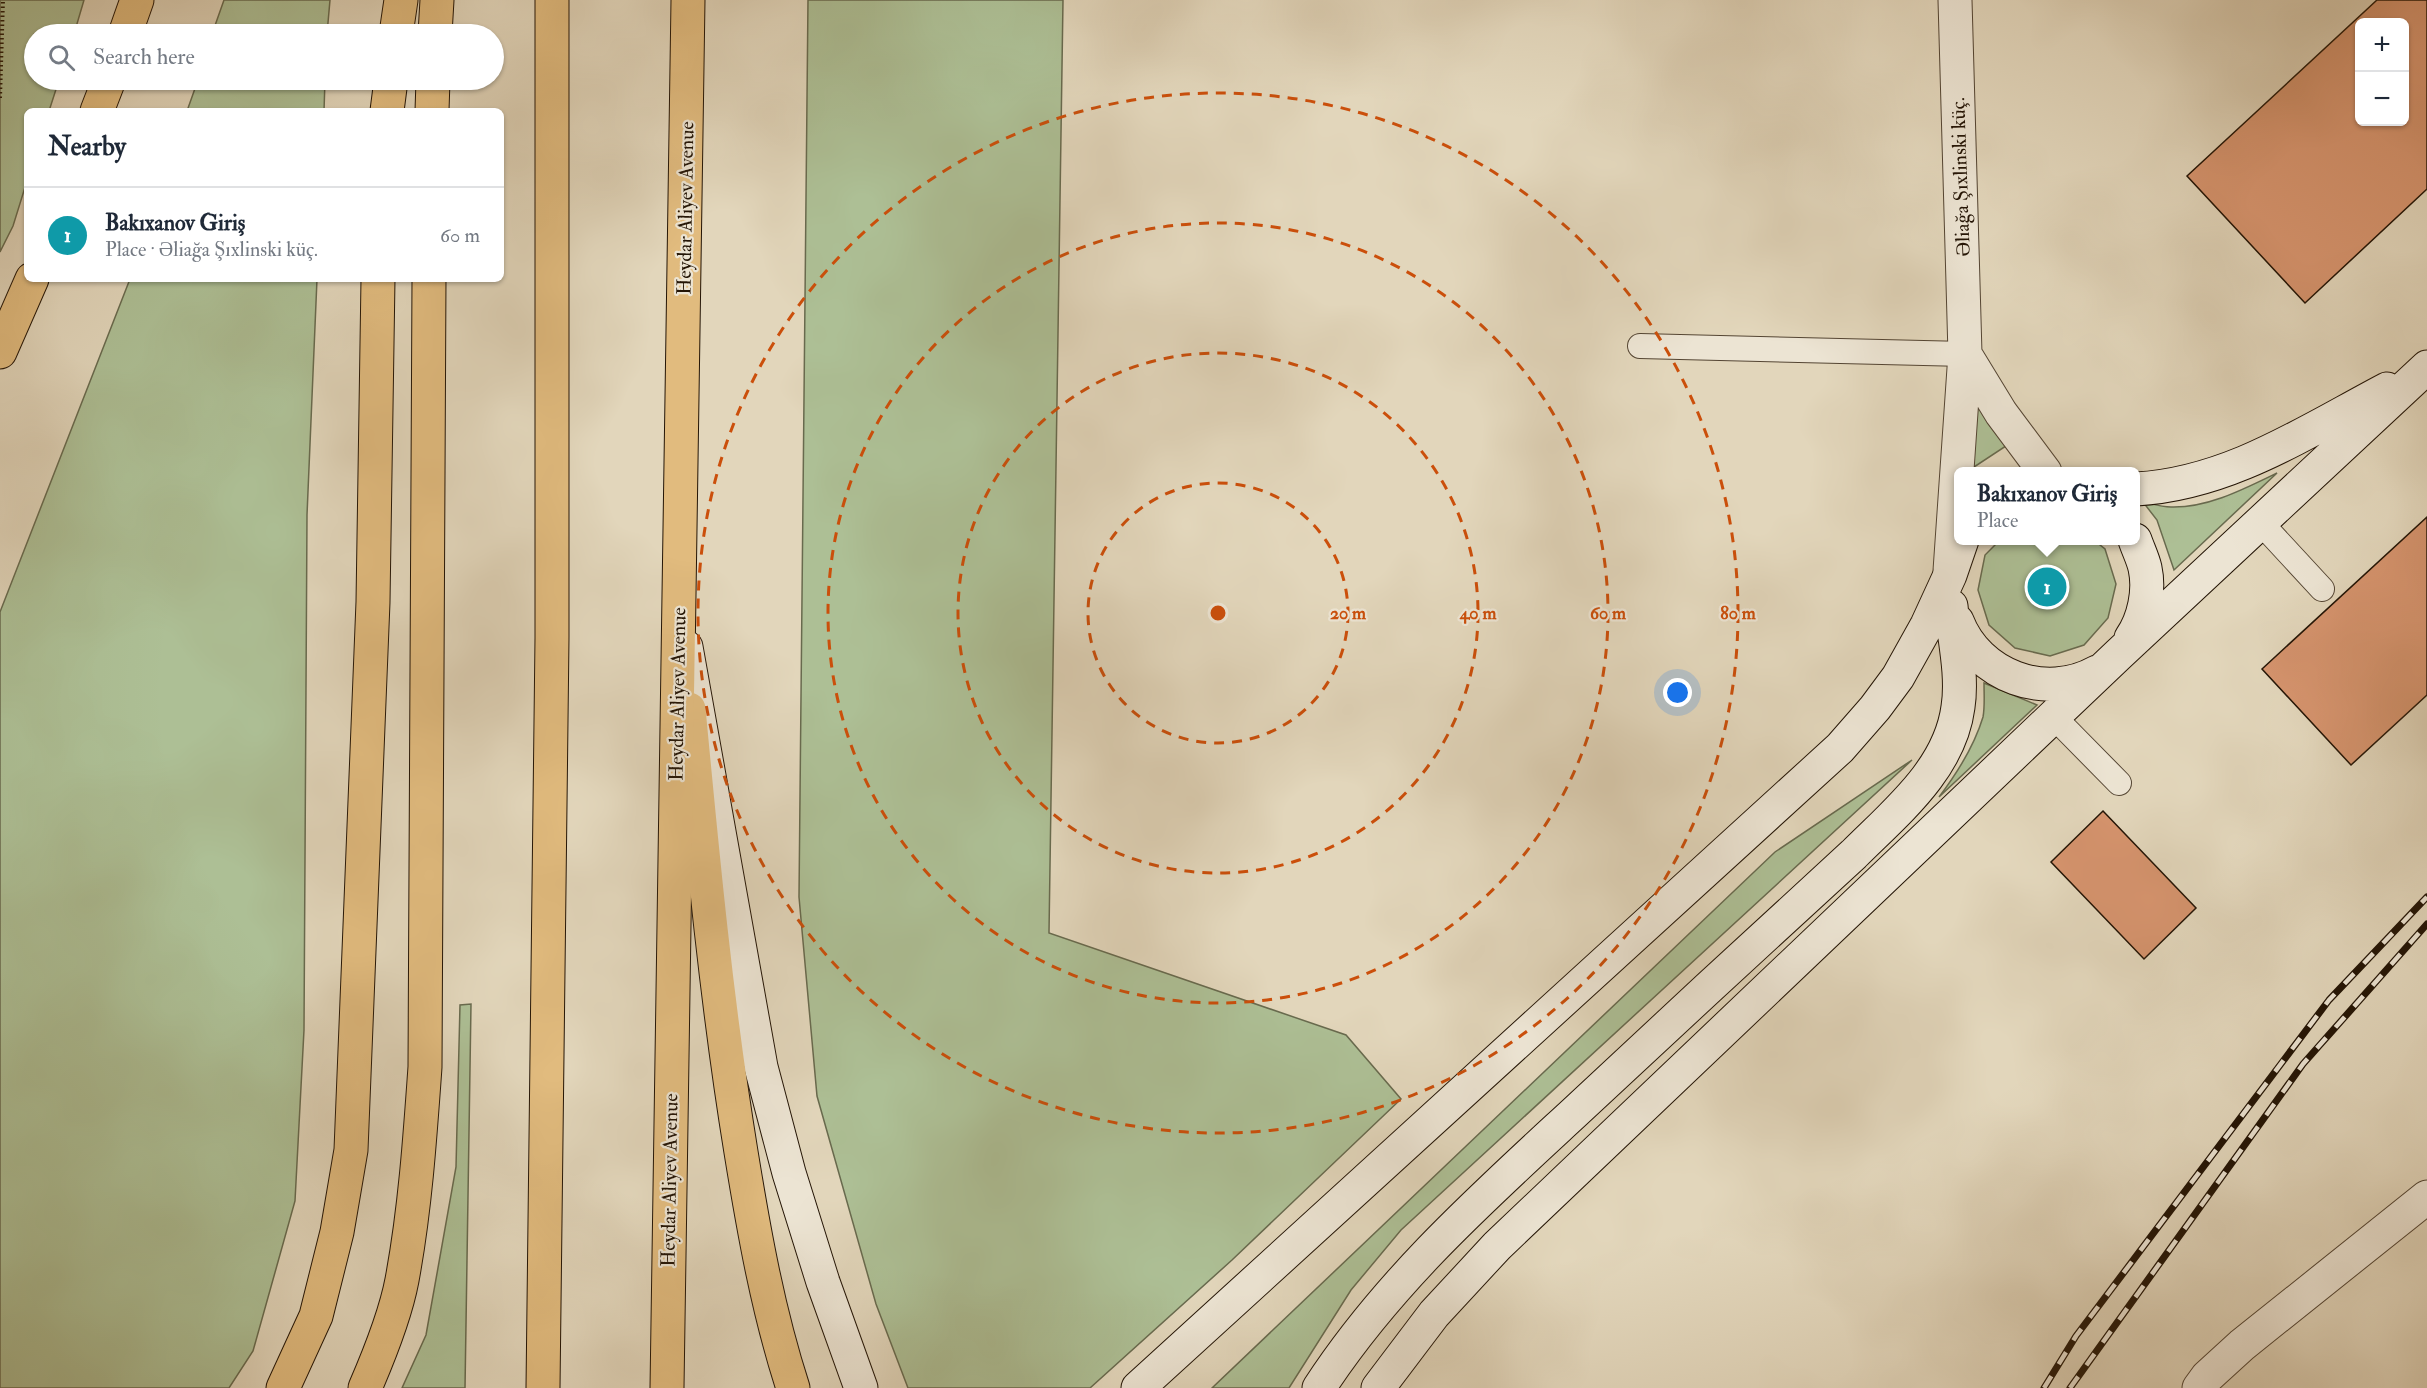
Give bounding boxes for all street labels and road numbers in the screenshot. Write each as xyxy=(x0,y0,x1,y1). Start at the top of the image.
street label: Əliağa Şıxlinski küç. xyxy=(1945,97,1976,257)
street label: Heydar Aliyev Avenue xyxy=(671,121,700,295)
street label: Heydar Aliyev Avenue xyxy=(663,607,692,781)
street label: Heydar Aliyev Avenue xyxy=(655,1093,684,1267)

